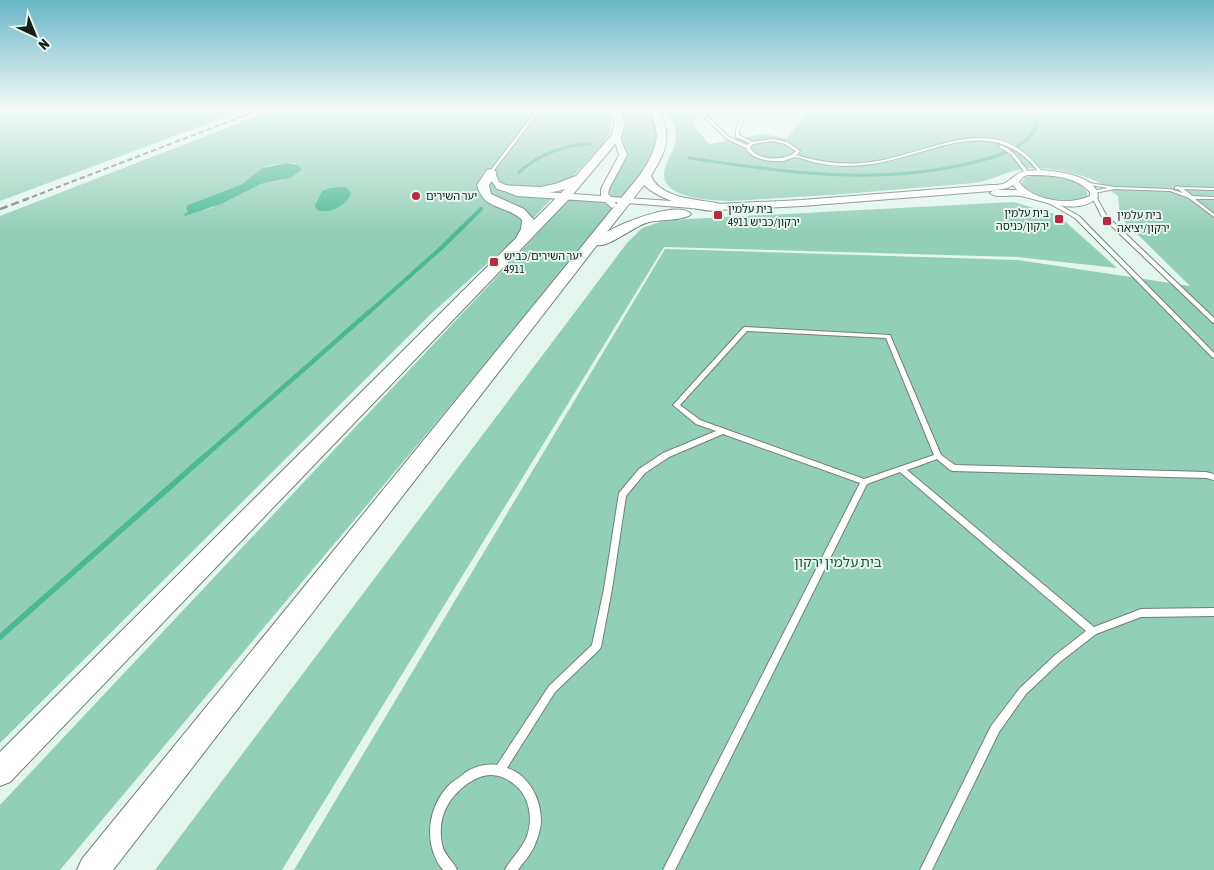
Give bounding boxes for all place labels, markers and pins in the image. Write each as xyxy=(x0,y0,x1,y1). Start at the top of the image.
marker: יער השירים xyxy=(410,190,422,202)
place label: יער השירים xyxy=(426,190,477,202)
place label: בית עלמין ירקון/כביש 4911 xyxy=(728,203,800,228)
place label: בית עלמין ירקון/כניסה xyxy=(996,207,1049,232)
marker: בית עלמין ירקון/כביש 4911 xyxy=(712,209,724,221)
place label: בית עלמין ירקון/יציאה xyxy=(1117,209,1170,234)
marker: בית עלמין ירקון/כניסה xyxy=(1053,213,1065,225)
marker: בית עלמין ירקון/יציאה xyxy=(1101,215,1113,227)
place label: יער השירים/כביש 4911 xyxy=(504,250,582,275)
marker: יער השירים/כביש 4911 xyxy=(488,256,500,268)

